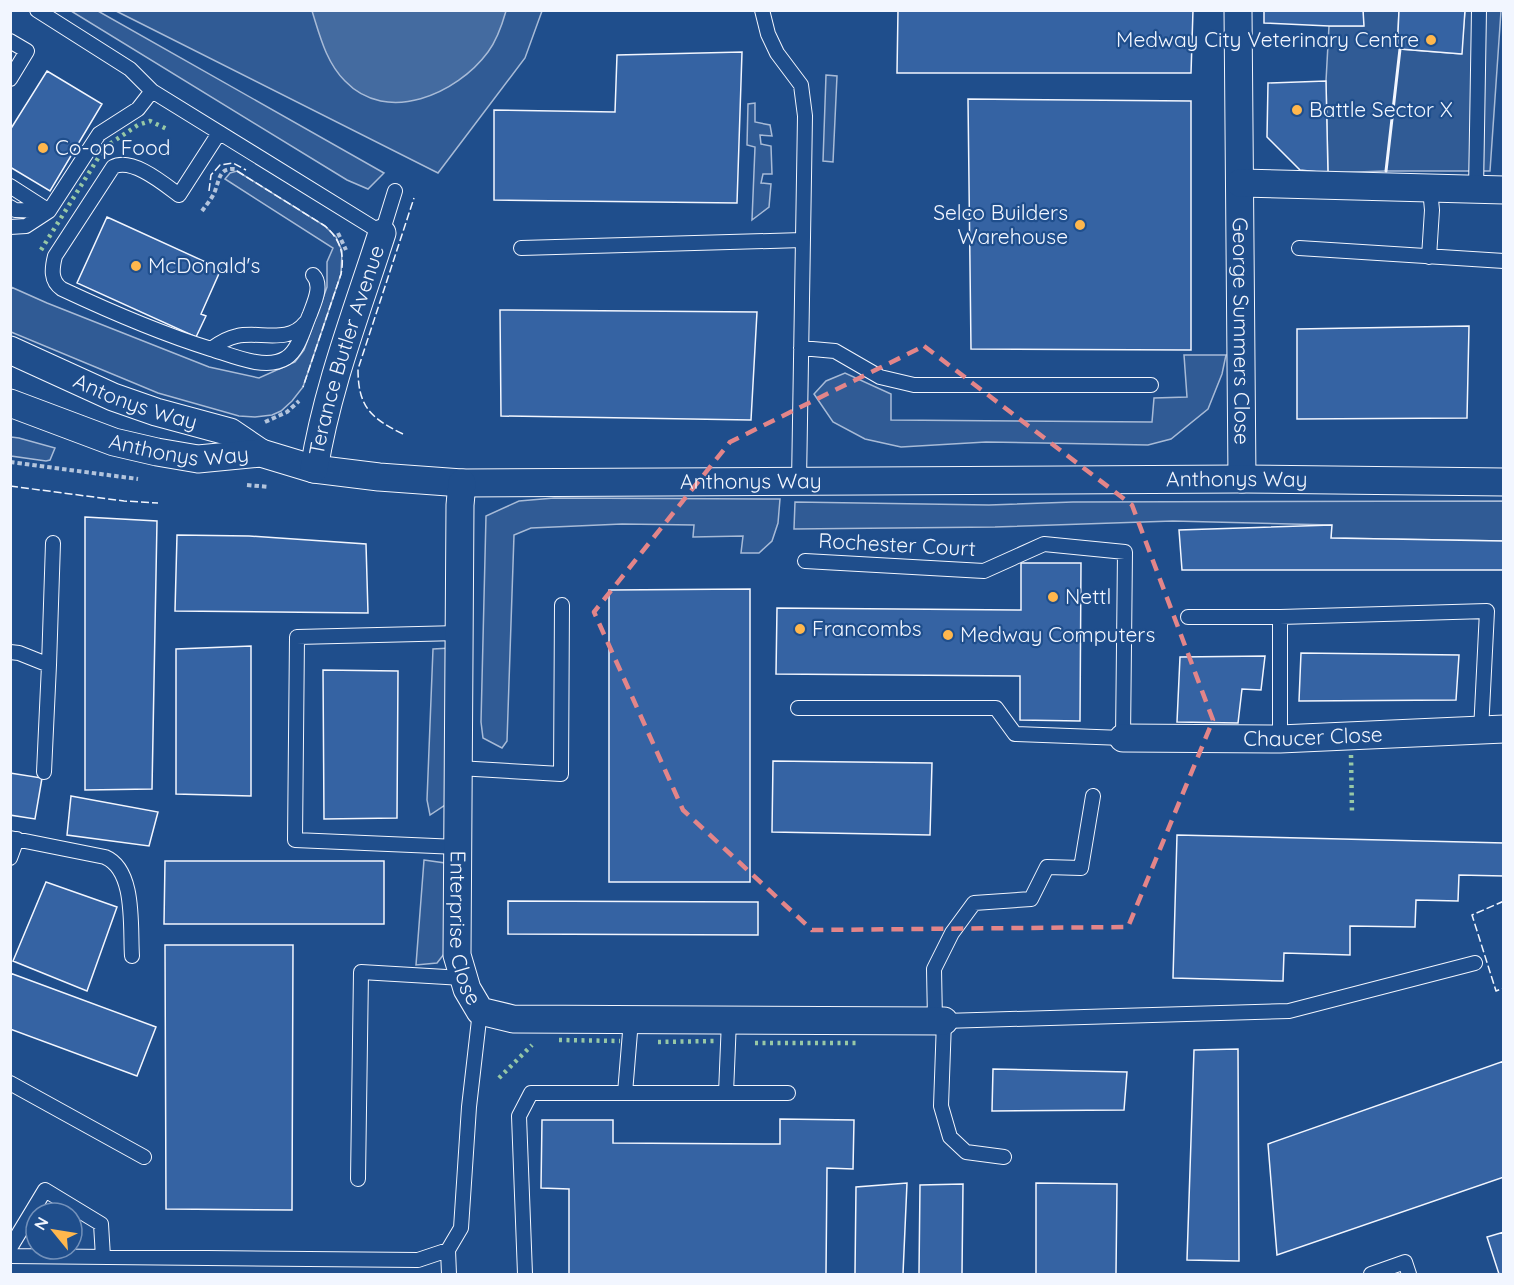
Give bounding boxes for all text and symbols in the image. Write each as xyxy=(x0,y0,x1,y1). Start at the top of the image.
place label: Medway City Veterinary Centre xyxy=(1116,26,1419,52)
marker: Medway City Veterinary Centre xyxy=(1424,33,1438,47)
place label: Battle Sector X xyxy=(1309,96,1453,122)
marker: Battle Sector X xyxy=(1290,103,1304,117)
place label: Co-op Food xyxy=(55,134,170,160)
marker: Co-op Food xyxy=(36,141,50,155)
place label: Selco Builders Warehouse xyxy=(933,199,1068,249)
street label: George Summers Close xyxy=(1228,217,1256,445)
marker: Selco Builders Warehouse xyxy=(1073,218,1087,232)
street label: Terance Butler Avenue xyxy=(303,242,389,458)
place label: McDonald's xyxy=(148,252,260,278)
marker: McDonald's xyxy=(129,259,143,273)
street label: Antonys Way xyxy=(70,367,200,435)
street label: Anthonys Way xyxy=(107,427,250,471)
street label: Anthonys Way xyxy=(1166,465,1308,492)
street label: Anthonys Way xyxy=(680,467,822,494)
street label: Rochester Court xyxy=(818,527,976,561)
place label: Nettl xyxy=(1065,583,1111,609)
marker: Nettl xyxy=(1046,590,1060,604)
place label: Francombs xyxy=(812,615,922,641)
place label: Medway Computers xyxy=(960,621,1155,647)
marker: Francombs xyxy=(793,622,807,636)
marker: Medway Computers xyxy=(941,628,955,642)
street label: Chaucer Close xyxy=(1243,720,1383,751)
street label: Enterprise Close xyxy=(445,851,488,1010)
north arrow xyxy=(24,1201,84,1261)
text: N xyxy=(29,1213,53,1234)

